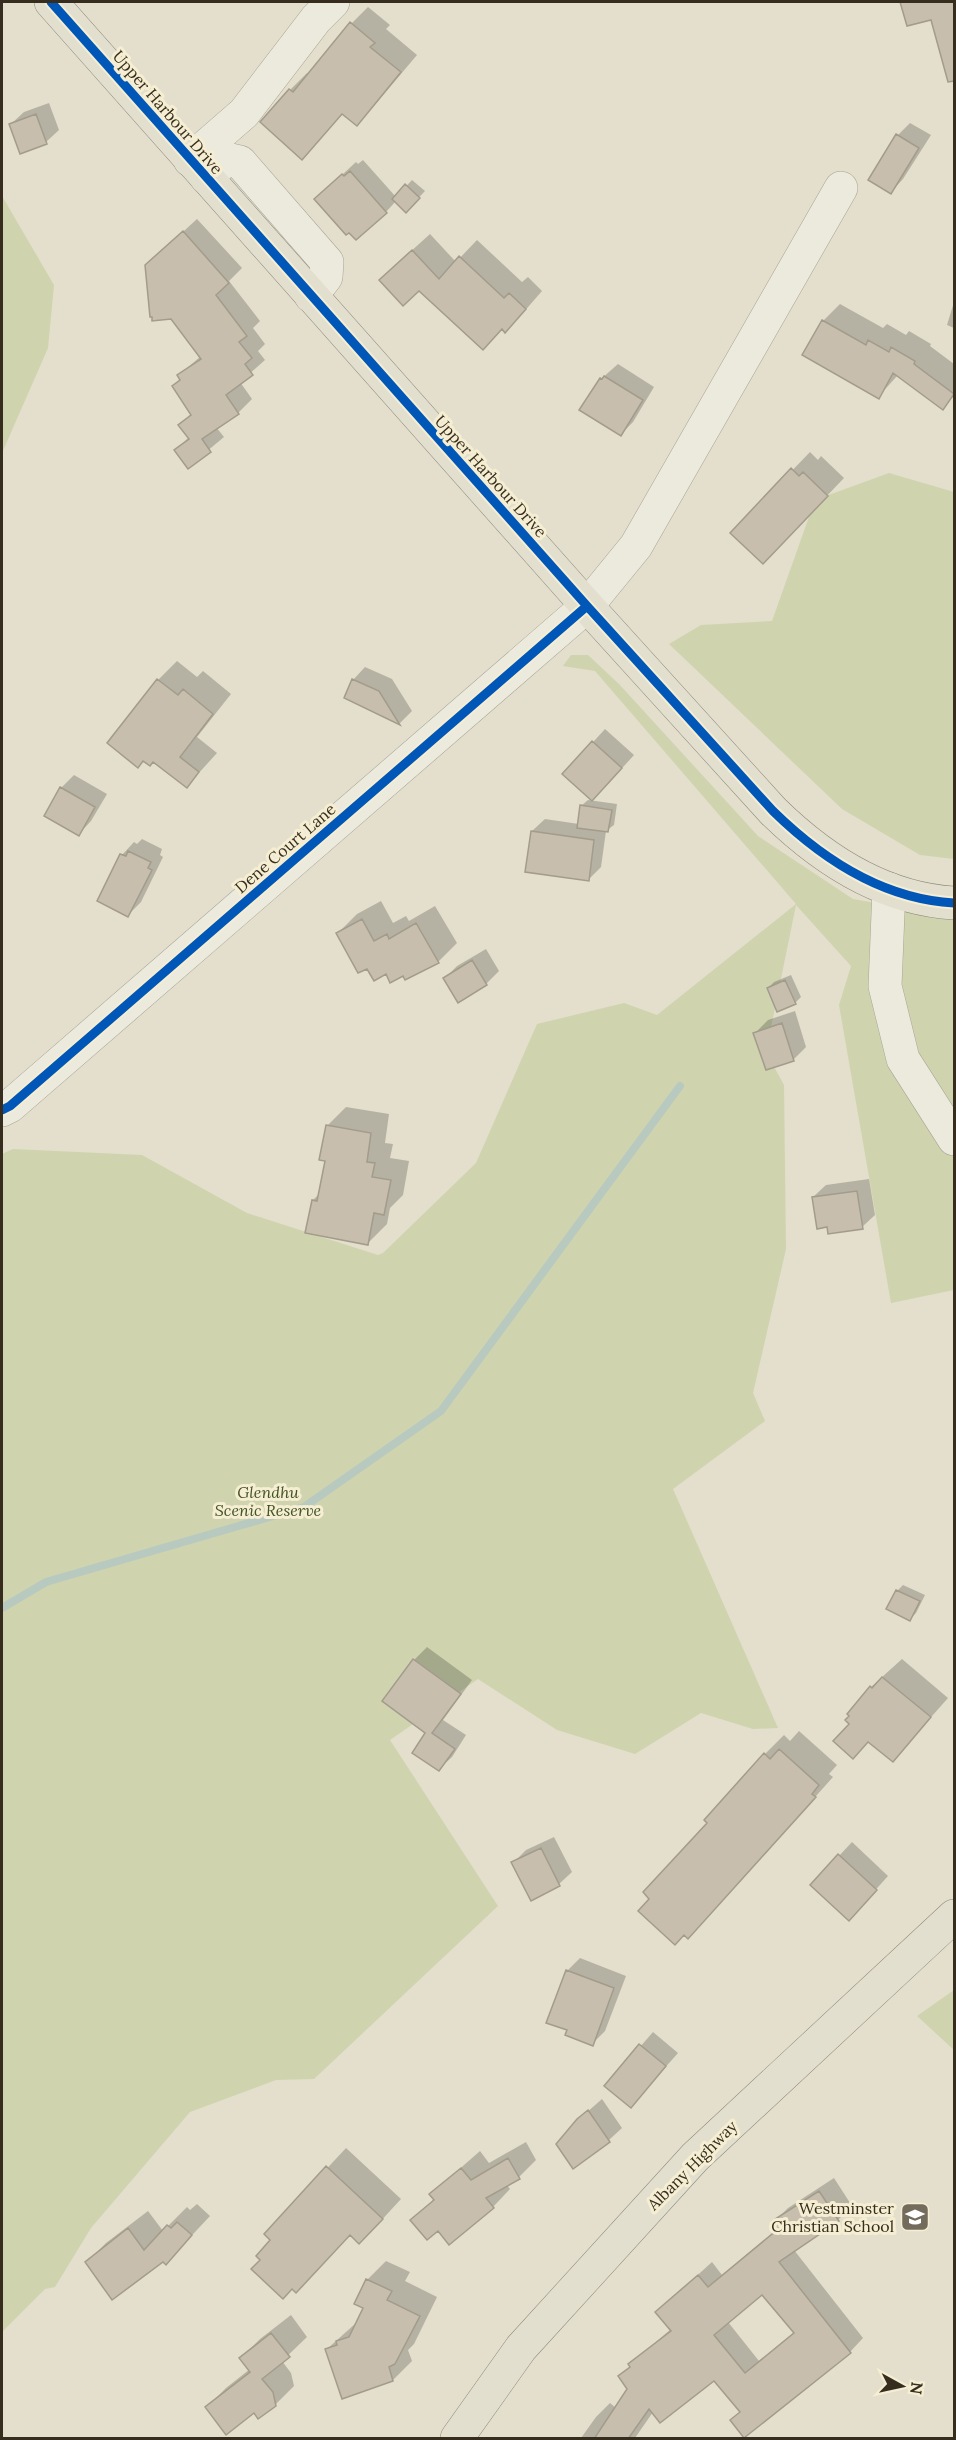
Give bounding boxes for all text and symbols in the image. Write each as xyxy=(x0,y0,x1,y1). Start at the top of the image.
street label: Upper Harbour Drive xyxy=(109,46,228,178)
street label: Upper Harbour Drive xyxy=(431,411,551,542)
street label: Dene Court Lane xyxy=(231,799,340,897)
park label: Glendhu Scenic Reserve xyxy=(215,1482,322,1520)
street label: Albany Highway xyxy=(642,2115,742,2215)
place label: Westminster Christian School xyxy=(771,2198,894,2236)
school or university icon: Westminster Christian School xyxy=(899,2201,931,2233)
north arrow xyxy=(872,2356,932,2416)
text: N xyxy=(906,2381,928,2396)

